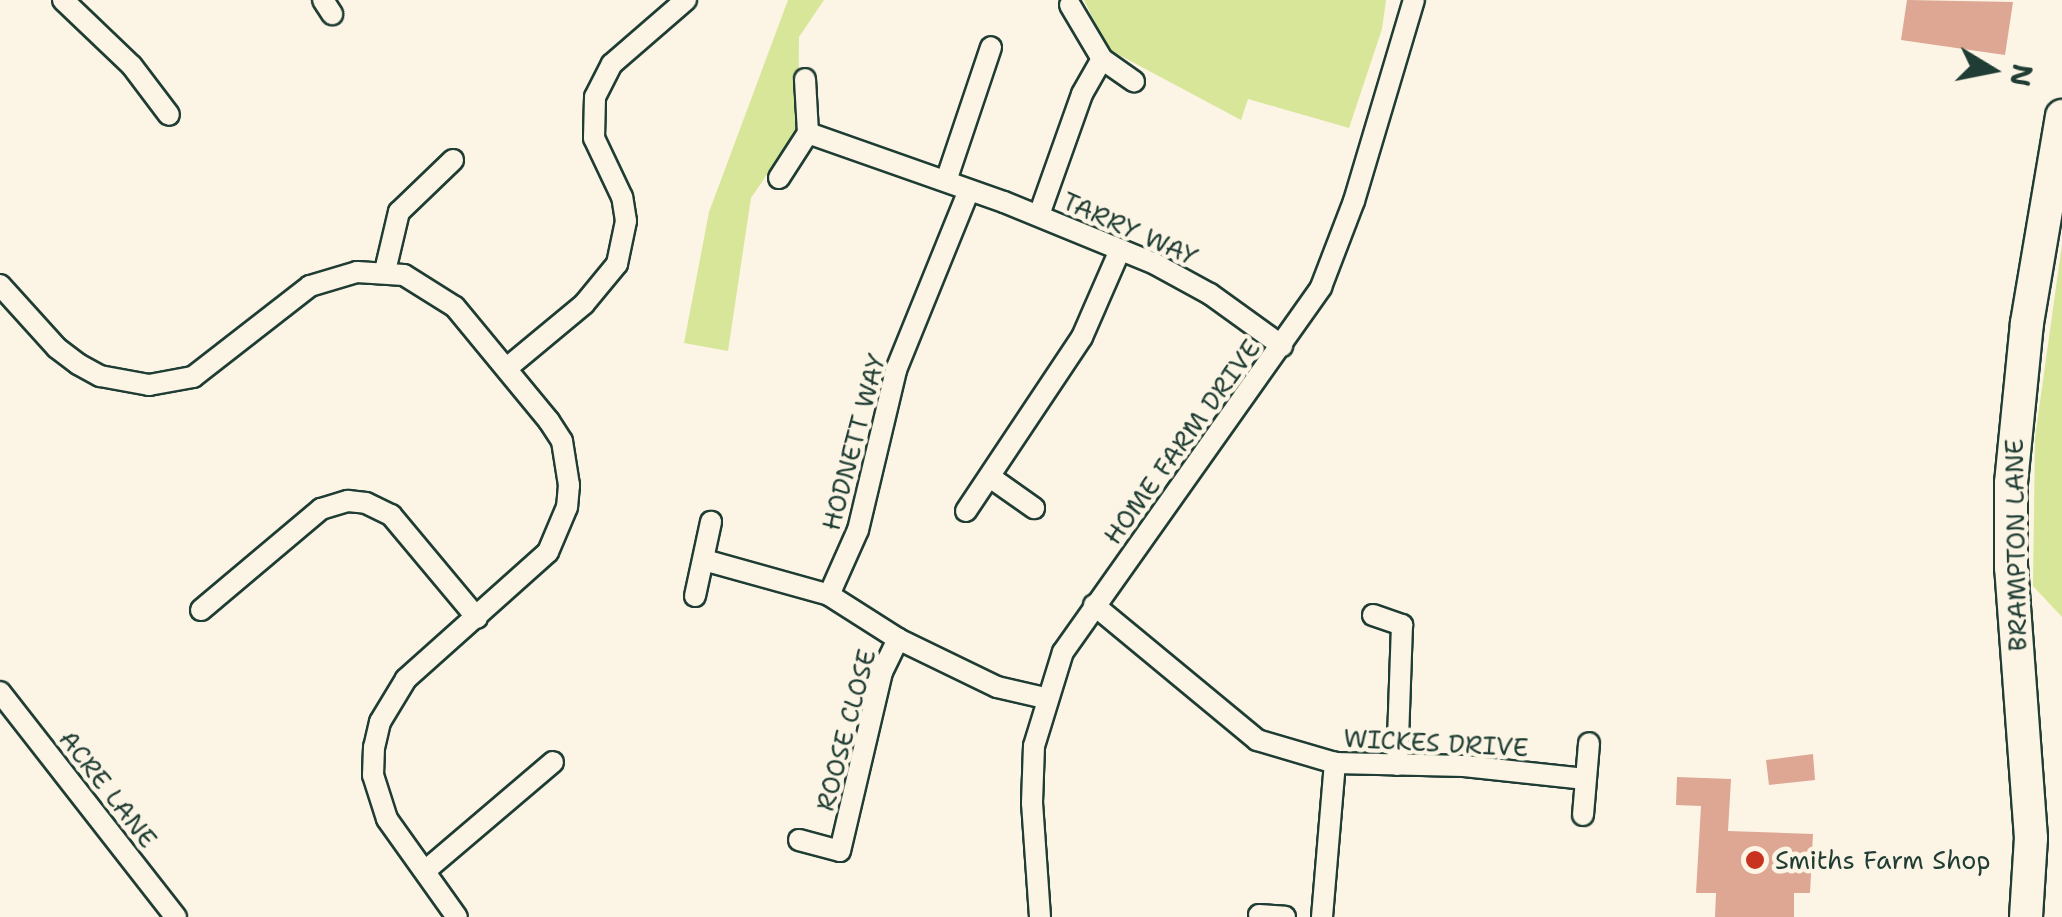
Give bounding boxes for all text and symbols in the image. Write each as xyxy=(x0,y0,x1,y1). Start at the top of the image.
north arrow xyxy=(1942,20,2042,120)
text: N xyxy=(2001,61,2042,89)
street label: TARRY WAY xyxy=(1058,186,1202,272)
street label: HOME FARM DRIVE xyxy=(1098,334,1266,550)
street label: HODNETT WAY xyxy=(816,350,892,534)
street label: BRAMPTON LANE xyxy=(1999,438,2033,652)
street label: ROOSE CLOSE xyxy=(810,646,882,814)
street label: WICKES DRIVE xyxy=(1343,723,1529,763)
street label: ACRE LANE xyxy=(53,724,163,854)
place label: Smiths Farm Shop xyxy=(1775,845,1991,875)
marker: Smiths Farm Shop xyxy=(1744,849,1766,871)

